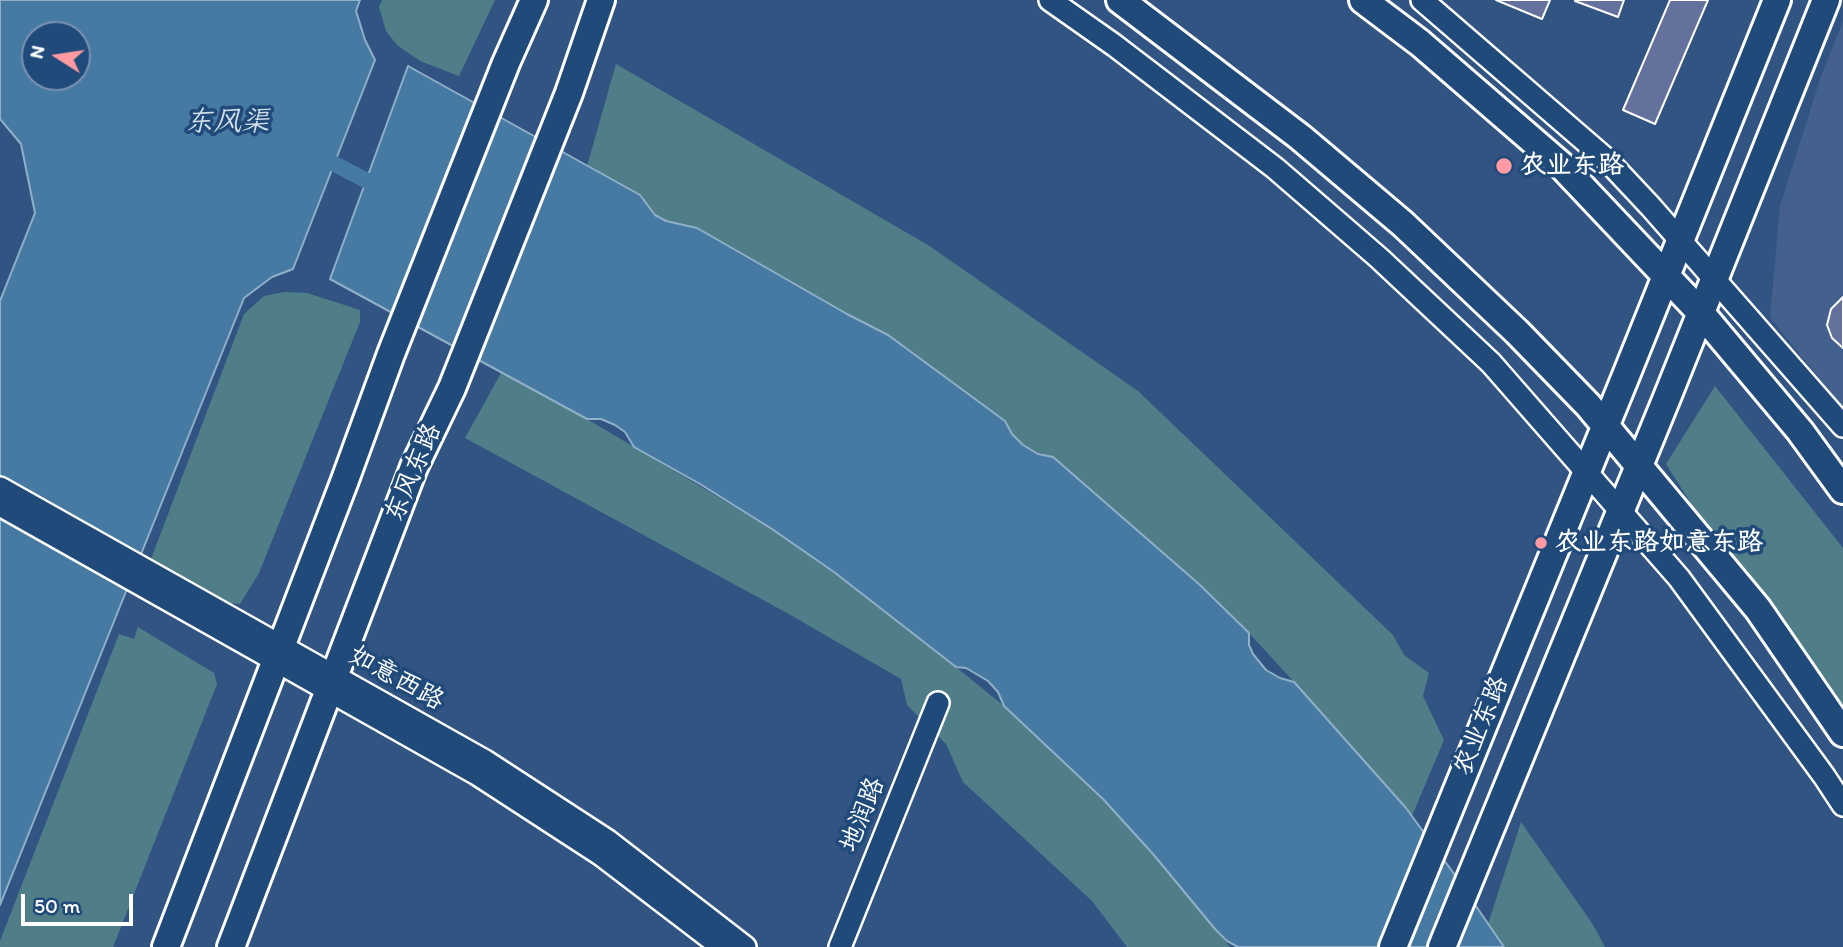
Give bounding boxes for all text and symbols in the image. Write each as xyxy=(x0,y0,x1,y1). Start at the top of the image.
north arrow xyxy=(21,21,91,91)
text: N xyxy=(24,43,50,61)
water label: 东风渠 xyxy=(185,106,269,140)
place label: 农业东路 xyxy=(1520,150,1624,182)
marker: 农业东路 xyxy=(1494,156,1514,176)
street label: 东风东路 xyxy=(379,419,449,527)
place label: 农业东路如意东路 xyxy=(1555,527,1763,559)
marker: 农业东路如意东路 xyxy=(1533,535,1549,551)
street label: 如意西路 xyxy=(343,640,449,718)
street label: 农业东路 xyxy=(1448,672,1516,780)
street label: 地润路 xyxy=(834,773,892,857)
scale bar xyxy=(24,880,136,924)
text: 50 m xyxy=(34,893,80,918)

